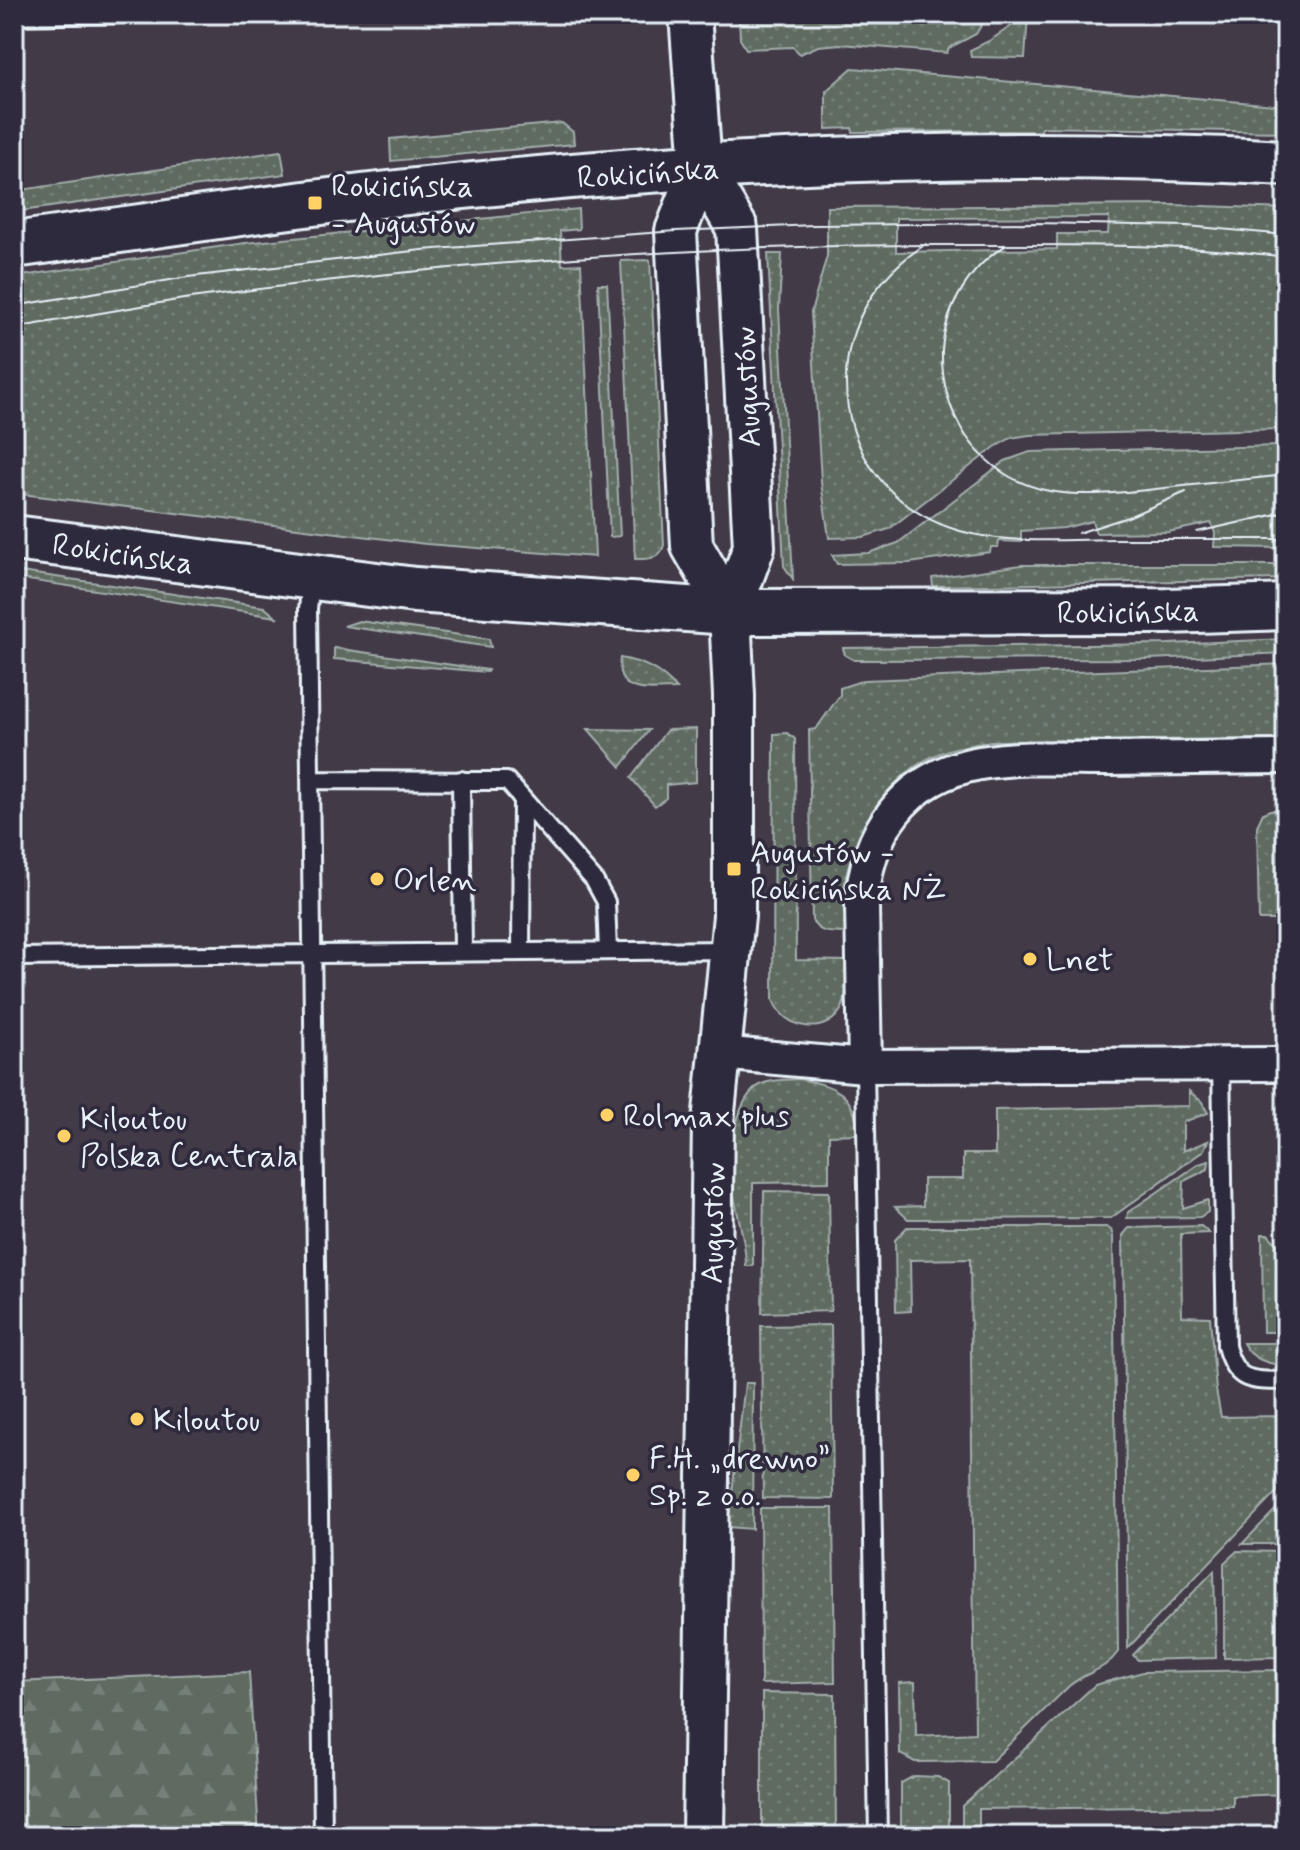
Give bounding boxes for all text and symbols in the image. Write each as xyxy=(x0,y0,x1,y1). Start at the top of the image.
street label: Rokicińska xyxy=(576,148,721,200)
place label: Rokicińska - Augustów xyxy=(331,166,475,245)
marker: Rokicińska - Augustów xyxy=(306,194,324,212)
street label: Augustów xyxy=(724,325,772,449)
street label: Rokicińska xyxy=(49,524,196,586)
street label: Rokicińska xyxy=(1056,591,1200,635)
place label: Augustów - Rokicińska NŻ xyxy=(750,832,946,911)
place label: Orlen xyxy=(393,860,476,902)
marker: Augustów - Rokicińska NŻ xyxy=(725,860,743,878)
marker: Orlen xyxy=(368,870,386,888)
place label: Lnet xyxy=(1046,940,1113,982)
marker: Lnet xyxy=(1021,950,1039,968)
place label: Rolmax plus xyxy=(623,1096,789,1138)
place label: Kiloutou Polska Centrala xyxy=(80,1099,298,1178)
marker: Rolmax plus xyxy=(598,1106,616,1124)
marker: Kiloutou Polska Centrala xyxy=(55,1127,73,1145)
street label: Augustów xyxy=(692,1162,736,1284)
place label: Kiloutou xyxy=(153,1400,260,1442)
marker: Kiloutou xyxy=(128,1410,146,1428)
place label: F.H. „drewno” Sp. z o.o. xyxy=(649,1438,830,1517)
marker: F.H. „drewno” Sp. z o.o. xyxy=(624,1466,642,1484)

